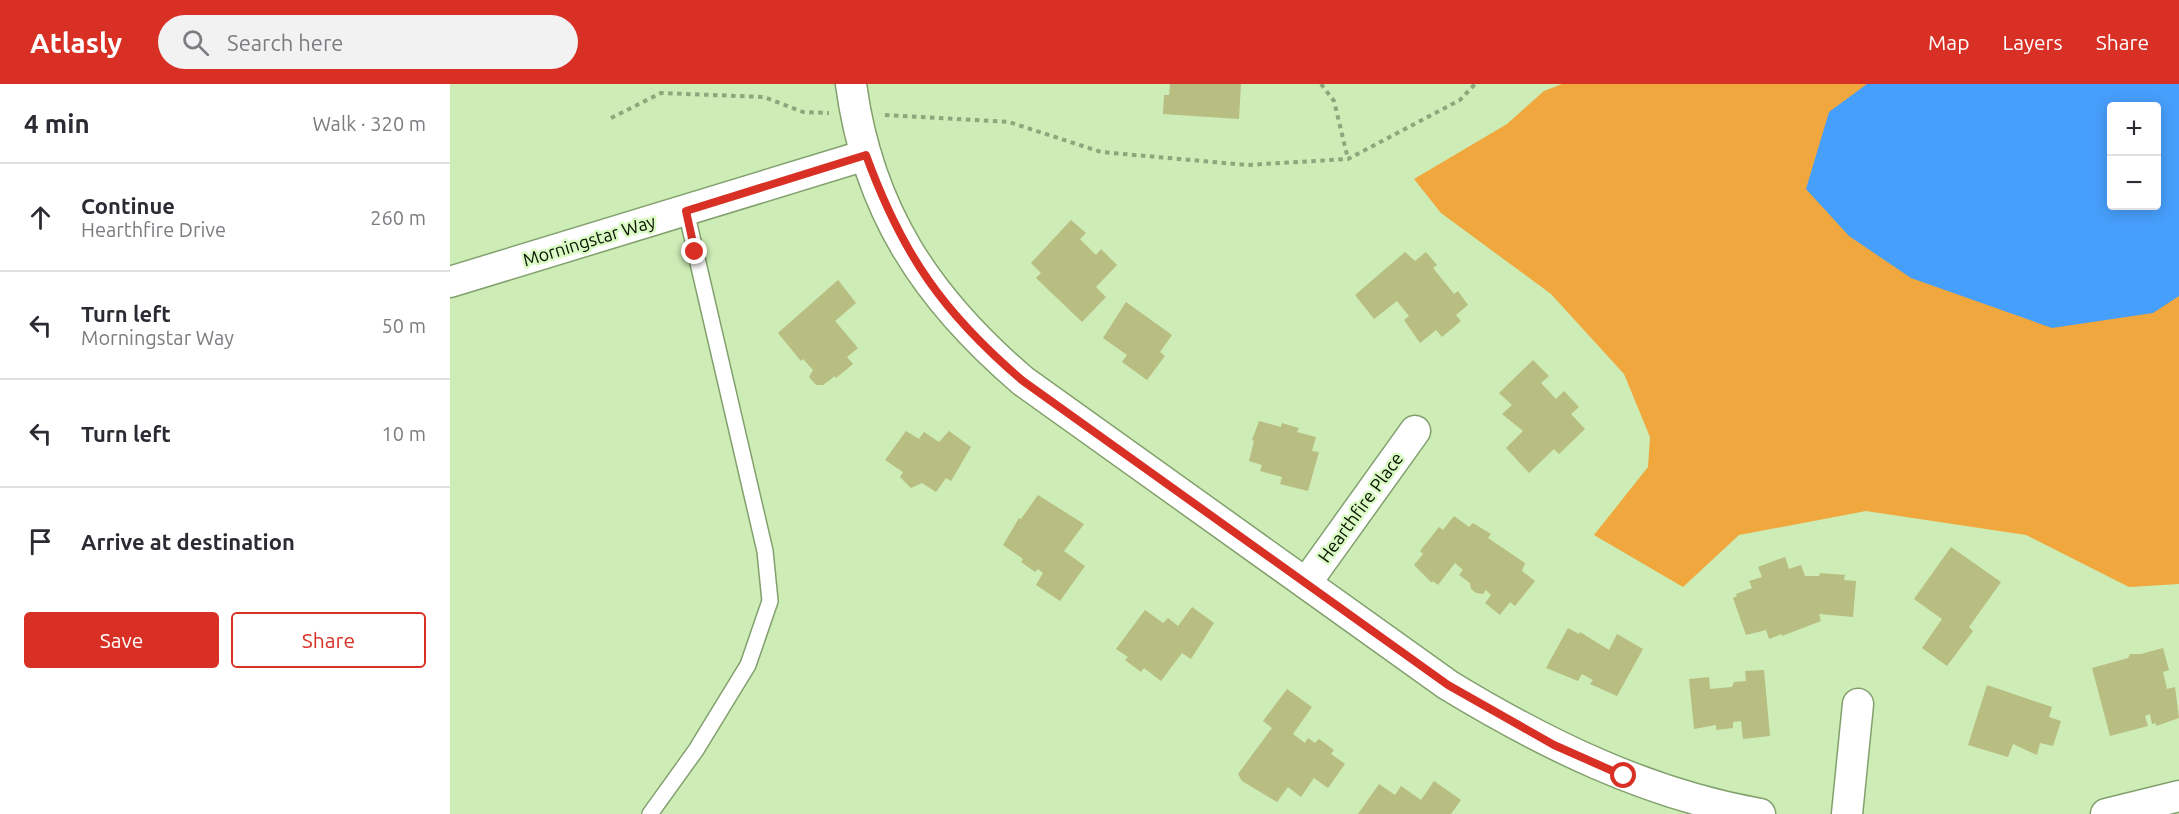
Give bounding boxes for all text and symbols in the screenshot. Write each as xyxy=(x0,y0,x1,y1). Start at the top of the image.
search box xyxy=(158,15,578,69)
icon: search xyxy=(179,26,212,59)
text: Atlasly xyxy=(30,27,122,58)
text: Search here xyxy=(227,30,343,55)
text: Map xyxy=(1928,30,1969,54)
text: Layers xyxy=(2002,30,2063,54)
text: Share xyxy=(2096,30,2149,54)
map controls xyxy=(2107,102,2161,210)
button: + xyxy=(2107,102,2161,156)
text: 4 min xyxy=(24,109,90,138)
text: Walk · 320 m xyxy=(313,112,426,135)
button: − xyxy=(2107,156,2161,210)
text: Continue xyxy=(81,193,175,218)
icon: ahead xyxy=(24,201,57,234)
text: 260 m xyxy=(370,206,426,229)
street label: Morningstar Way xyxy=(520,210,658,270)
text: Hearthfire Drive xyxy=(81,218,226,241)
route end xyxy=(681,238,707,264)
text: Turn left xyxy=(81,301,171,326)
icon: left xyxy=(24,309,57,342)
text: 50 m xyxy=(382,314,426,337)
text: Morningstar Way xyxy=(81,326,234,349)
icon: left xyxy=(24,417,57,450)
text: Turn left xyxy=(81,421,171,446)
text: 10 m xyxy=(382,422,426,445)
street label: Hearthfire Place xyxy=(1313,448,1407,566)
icon: arrive xyxy=(24,525,57,558)
text: Arrive at destination xyxy=(81,529,295,554)
button: Save xyxy=(24,612,219,668)
button: Share xyxy=(231,612,426,668)
route start xyxy=(1610,762,1636,788)

